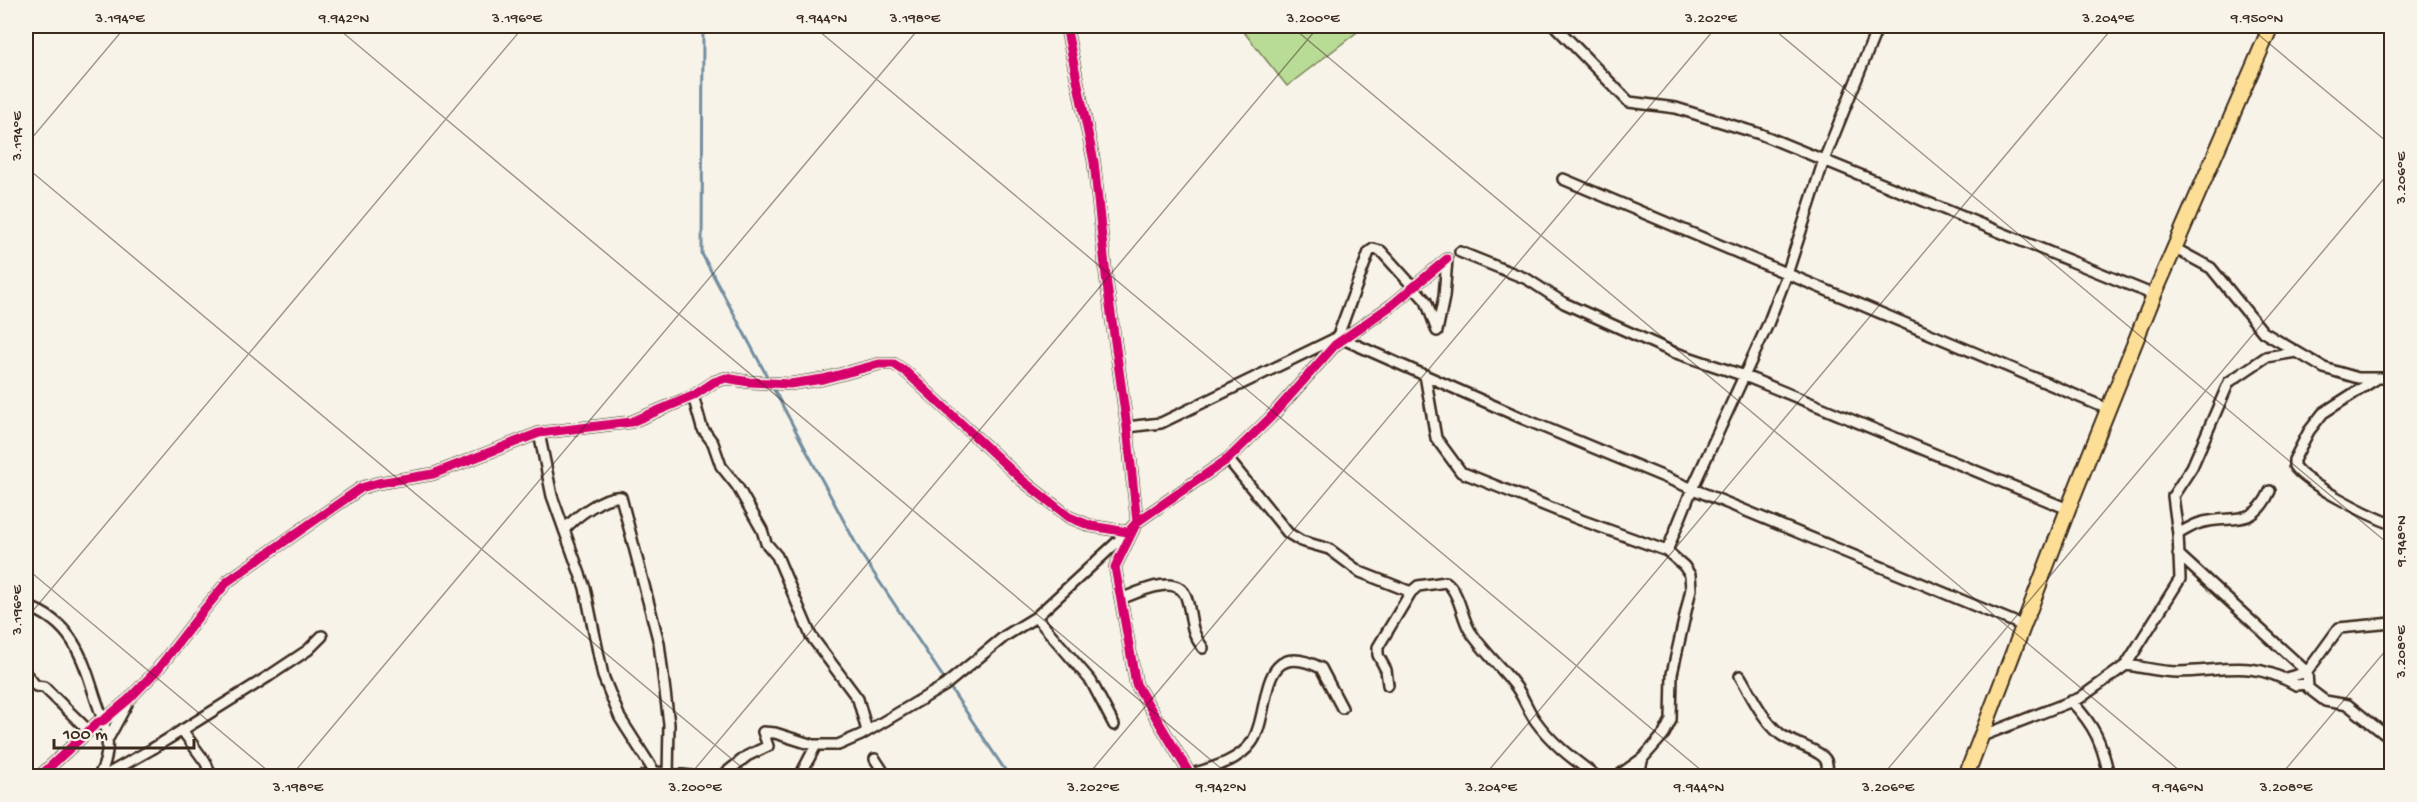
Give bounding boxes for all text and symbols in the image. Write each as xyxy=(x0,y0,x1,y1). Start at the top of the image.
text: 3.194°E xyxy=(94,10,145,28)
text: 9.942°N xyxy=(318,10,370,28)
text: 3.196°E xyxy=(491,10,543,28)
text: 9.944°N xyxy=(796,10,847,28)
text: 3.198°E xyxy=(889,10,941,28)
text: 3.200°E xyxy=(1286,10,1340,28)
text: 3.202°E xyxy=(1684,10,1738,28)
text: 3.204°E xyxy=(2081,10,2134,28)
text: 9.950°N xyxy=(2230,10,2284,28)
text: 3.194°E xyxy=(9,111,27,162)
text: 3.206°E xyxy=(2393,151,2411,205)
text: 9.948°N xyxy=(2393,515,2411,568)
text: 3.196°E xyxy=(9,584,27,636)
text: 3.208°E xyxy=(2393,625,2411,679)
scale bar xyxy=(54,712,194,750)
text: 100 m xyxy=(62,725,108,746)
text: 3.198°E xyxy=(272,779,324,797)
text: 3.200°E xyxy=(668,779,722,797)
text: 3.202°E xyxy=(1066,779,1120,797)
text: 9.942°N xyxy=(1195,779,1247,797)
text: 3.204°E xyxy=(1464,779,1517,797)
text: 9.944°N xyxy=(1673,779,1724,797)
text: 3.206°E xyxy=(1861,779,1915,797)
text: 9.946°N xyxy=(2152,779,2204,797)
text: 3.208°E xyxy=(2259,779,2313,797)

